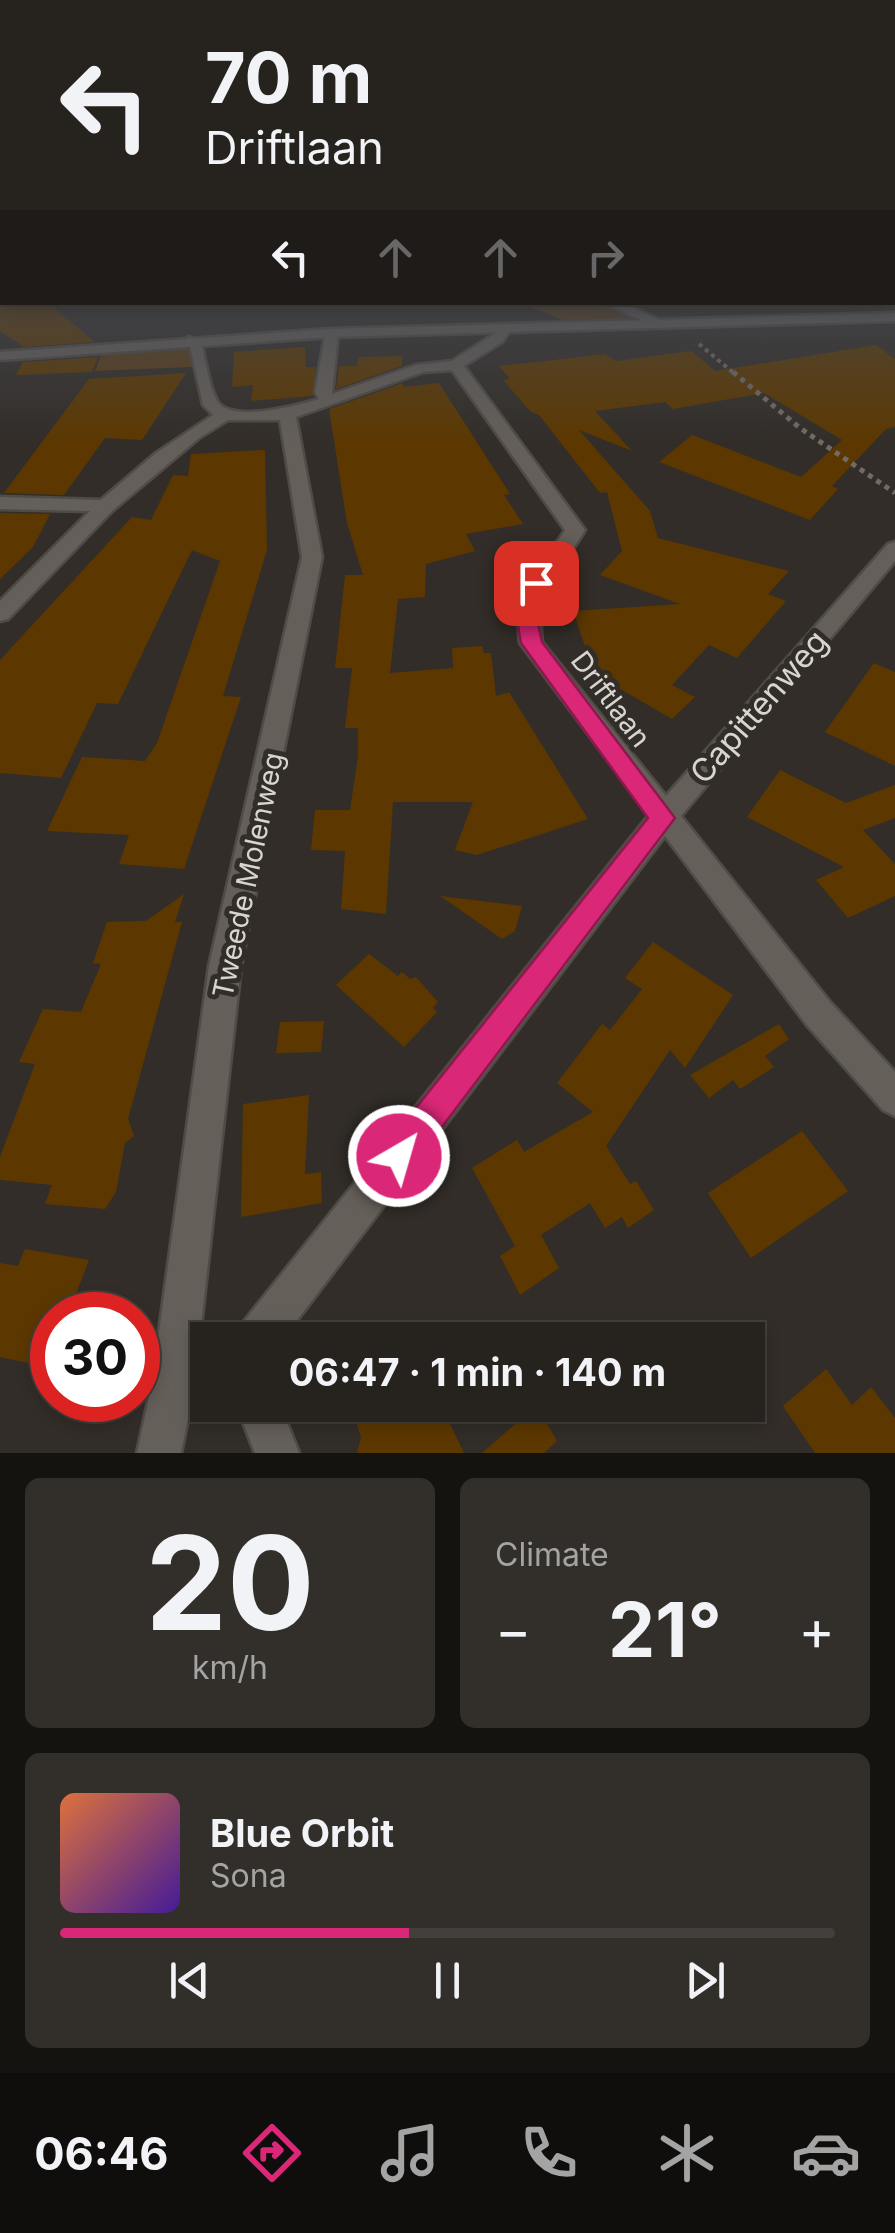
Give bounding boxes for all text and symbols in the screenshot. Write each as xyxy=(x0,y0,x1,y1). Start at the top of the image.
text: 70 m xyxy=(205,35,372,120)
icon: left xyxy=(40,40,170,170)
text: Driftlaan xyxy=(205,120,384,175)
icon: left xyxy=(263,230,318,285)
icon: ahead xyxy=(368,230,423,285)
icon: ahead xyxy=(473,230,528,285)
icon: right xyxy=(578,230,633,285)
pin xyxy=(494,541,579,626)
icon: arrive xyxy=(509,556,564,611)
street label: Capittenweg xyxy=(682,622,836,791)
street label: Driftlaan xyxy=(564,644,658,754)
street label: Tweede Molenweg xyxy=(205,749,291,1001)
position arrow xyxy=(347,1104,451,1208)
speed limit sign: 30 xyxy=(30,1292,160,1422)
text: 06:47 · 1 min · 140 m xyxy=(289,1349,666,1395)
text: 20 xyxy=(145,1504,315,1661)
text: Climate xyxy=(495,1535,609,1574)
text: 21° xyxy=(608,1584,722,1675)
text: − xyxy=(495,1597,531,1663)
text: + xyxy=(799,1597,835,1663)
text: km/h xyxy=(192,1648,268,1687)
text: Blue Orbit xyxy=(210,1810,394,1856)
text: Sona xyxy=(210,1856,287,1895)
icon: previous xyxy=(162,1953,217,2008)
icon: pause xyxy=(420,1953,475,2008)
icon: next xyxy=(678,1953,733,2008)
icon: directions xyxy=(237,2118,307,2188)
icon: music xyxy=(375,2118,445,2188)
icon: phone xyxy=(514,2118,584,2188)
icon: climate xyxy=(652,2118,722,2188)
icon: car xyxy=(791,2118,861,2188)
text: 06:46 xyxy=(34,2126,168,2181)

